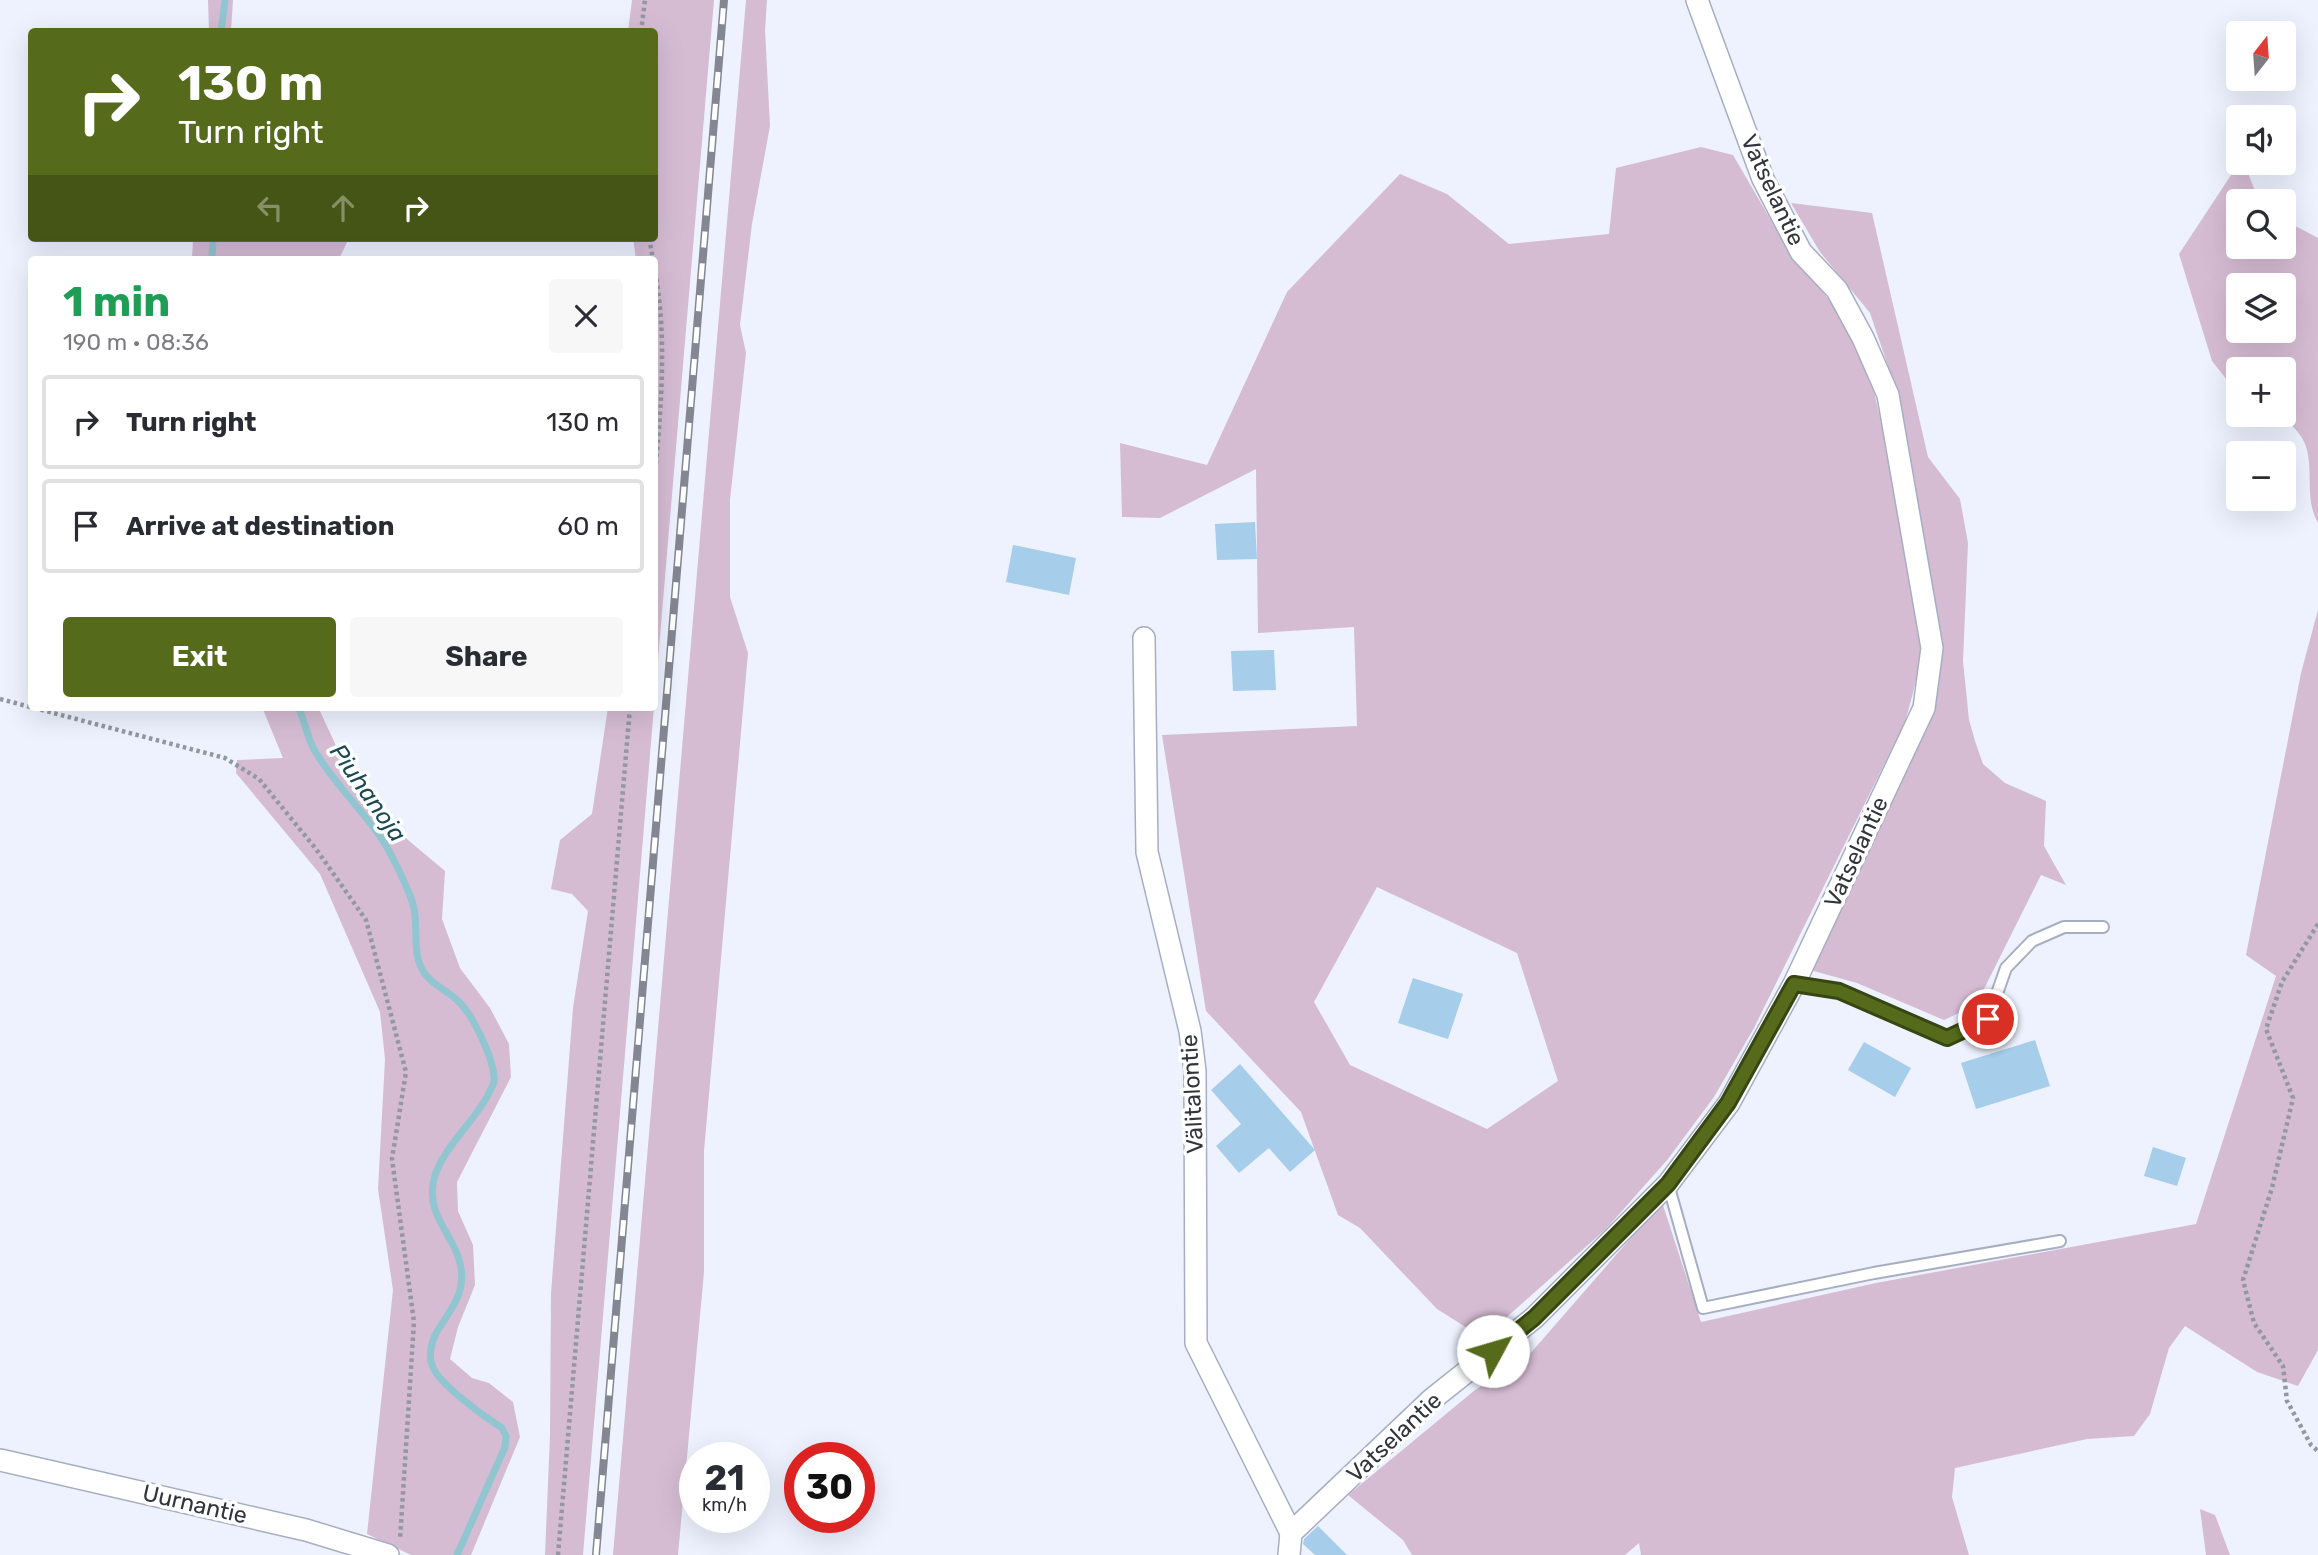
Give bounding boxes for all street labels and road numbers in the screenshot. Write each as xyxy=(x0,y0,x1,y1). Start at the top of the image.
street label: Vatselantie xyxy=(1735,130,1811,250)
street label: Vatselantie xyxy=(1818,792,1894,912)
street label: Välitalontie xyxy=(1175,1034,1209,1154)
street label: Vatselantie xyxy=(1341,1386,1447,1488)
street label: Uurnantie xyxy=(140,1478,250,1530)

